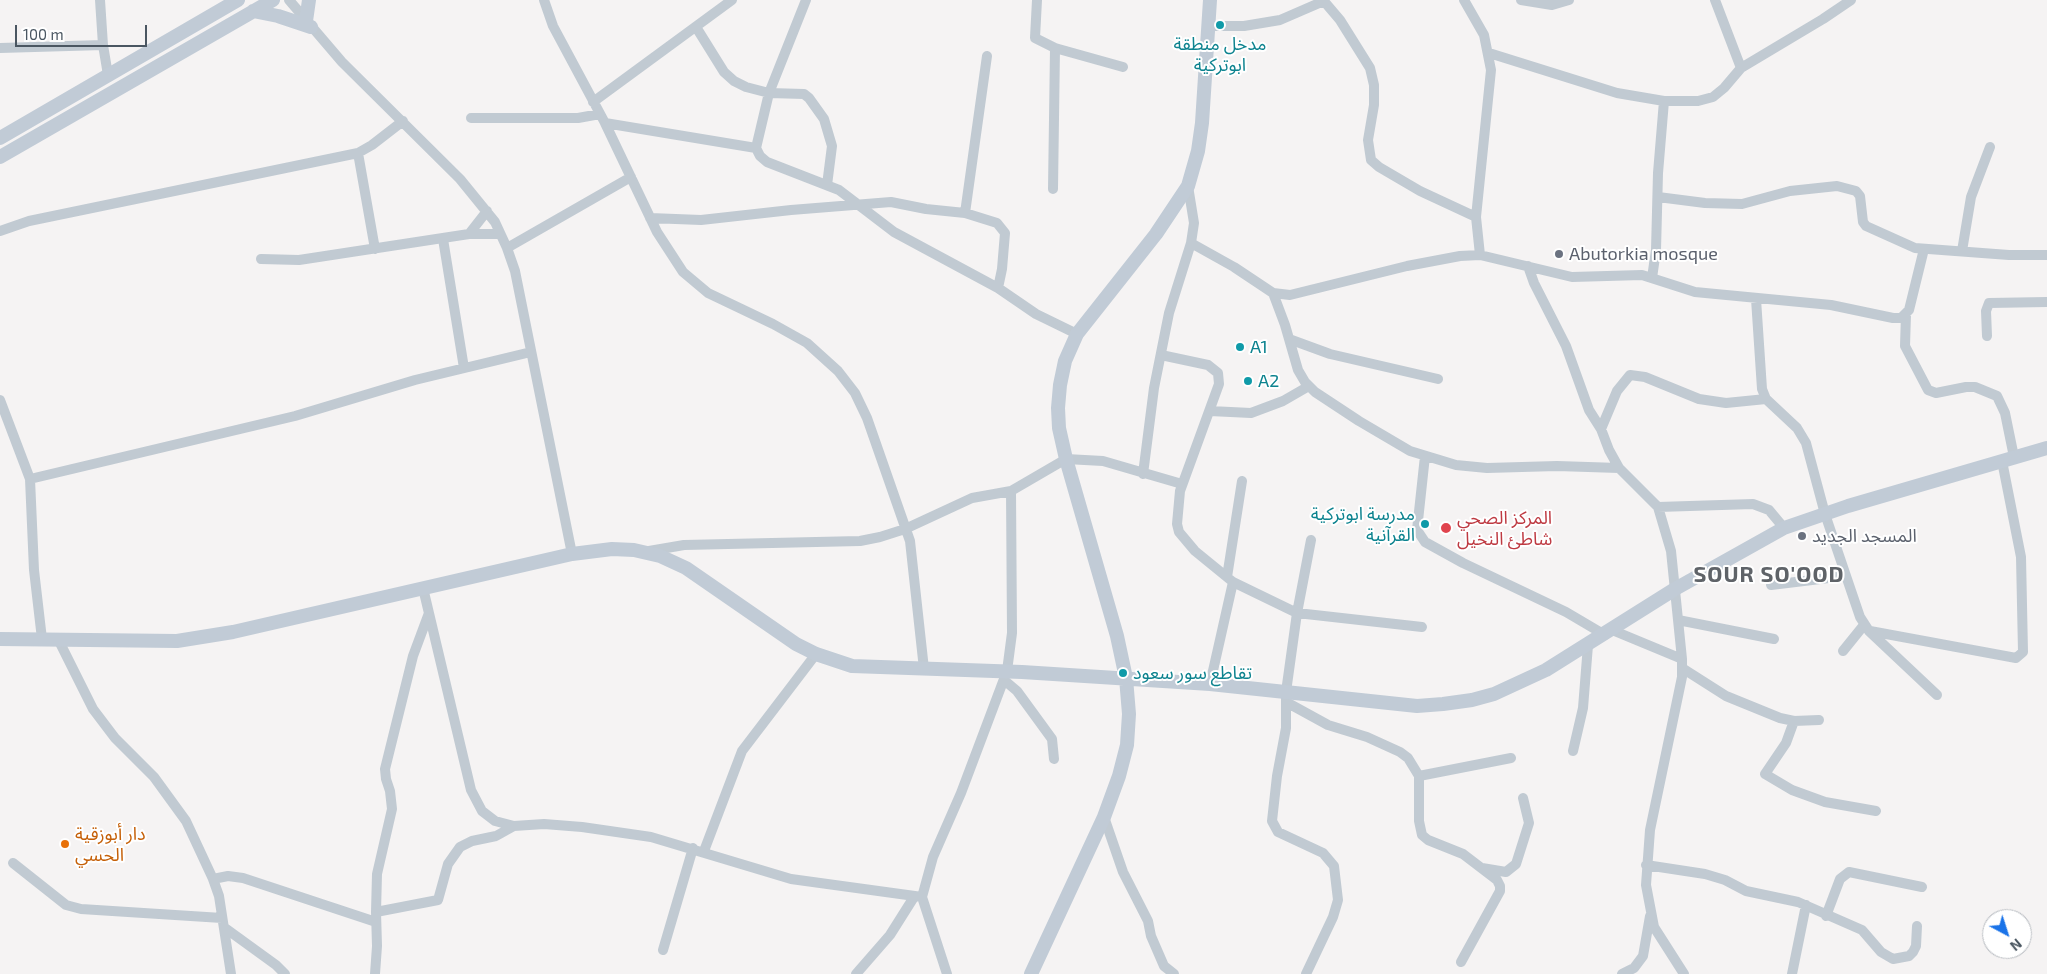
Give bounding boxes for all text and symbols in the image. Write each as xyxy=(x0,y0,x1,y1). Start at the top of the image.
scale bar xyxy=(18,15,150,47)
marker: مدخل منطقة ابوتركية xyxy=(1214,19,1226,31)
text: 100 m xyxy=(23,25,64,43)
place label: مدخل منطقة ابوتركية xyxy=(1174,33,1266,76)
place label: Abutorkia mosque xyxy=(1569,243,1718,265)
marker: Abutorkia mosque xyxy=(1553,248,1565,260)
place label: A1 xyxy=(1250,336,1268,358)
marker: A1 xyxy=(1234,341,1246,353)
place label: A2 xyxy=(1258,370,1279,392)
marker: A2 xyxy=(1242,375,1254,387)
place label: مدرسة ابوتركية القرآنية xyxy=(1311,503,1415,546)
place label: المركز الصحي شاطئ النخيل xyxy=(1457,507,1552,550)
marker: مدرسة ابوتركية القرآنية xyxy=(1419,518,1431,530)
marker: المركز الصحي شاطئ النخيل xyxy=(1439,521,1453,535)
place label: المسجد الجديد xyxy=(1812,525,1917,547)
marker: المسجد الجديد xyxy=(1796,530,1808,542)
district label: SOUR SO'OOD xyxy=(1692,562,1846,588)
place label: تقاطع سور سعود xyxy=(1133,662,1252,684)
marker: تقاطع سور سعود xyxy=(1117,667,1129,679)
place label: دار أبوزقية الحسي xyxy=(75,823,146,866)
marker: دار أبوزقية الحسي xyxy=(59,838,71,850)
north arrow xyxy=(1982,909,2032,959)
text: N xyxy=(2007,935,2026,955)

